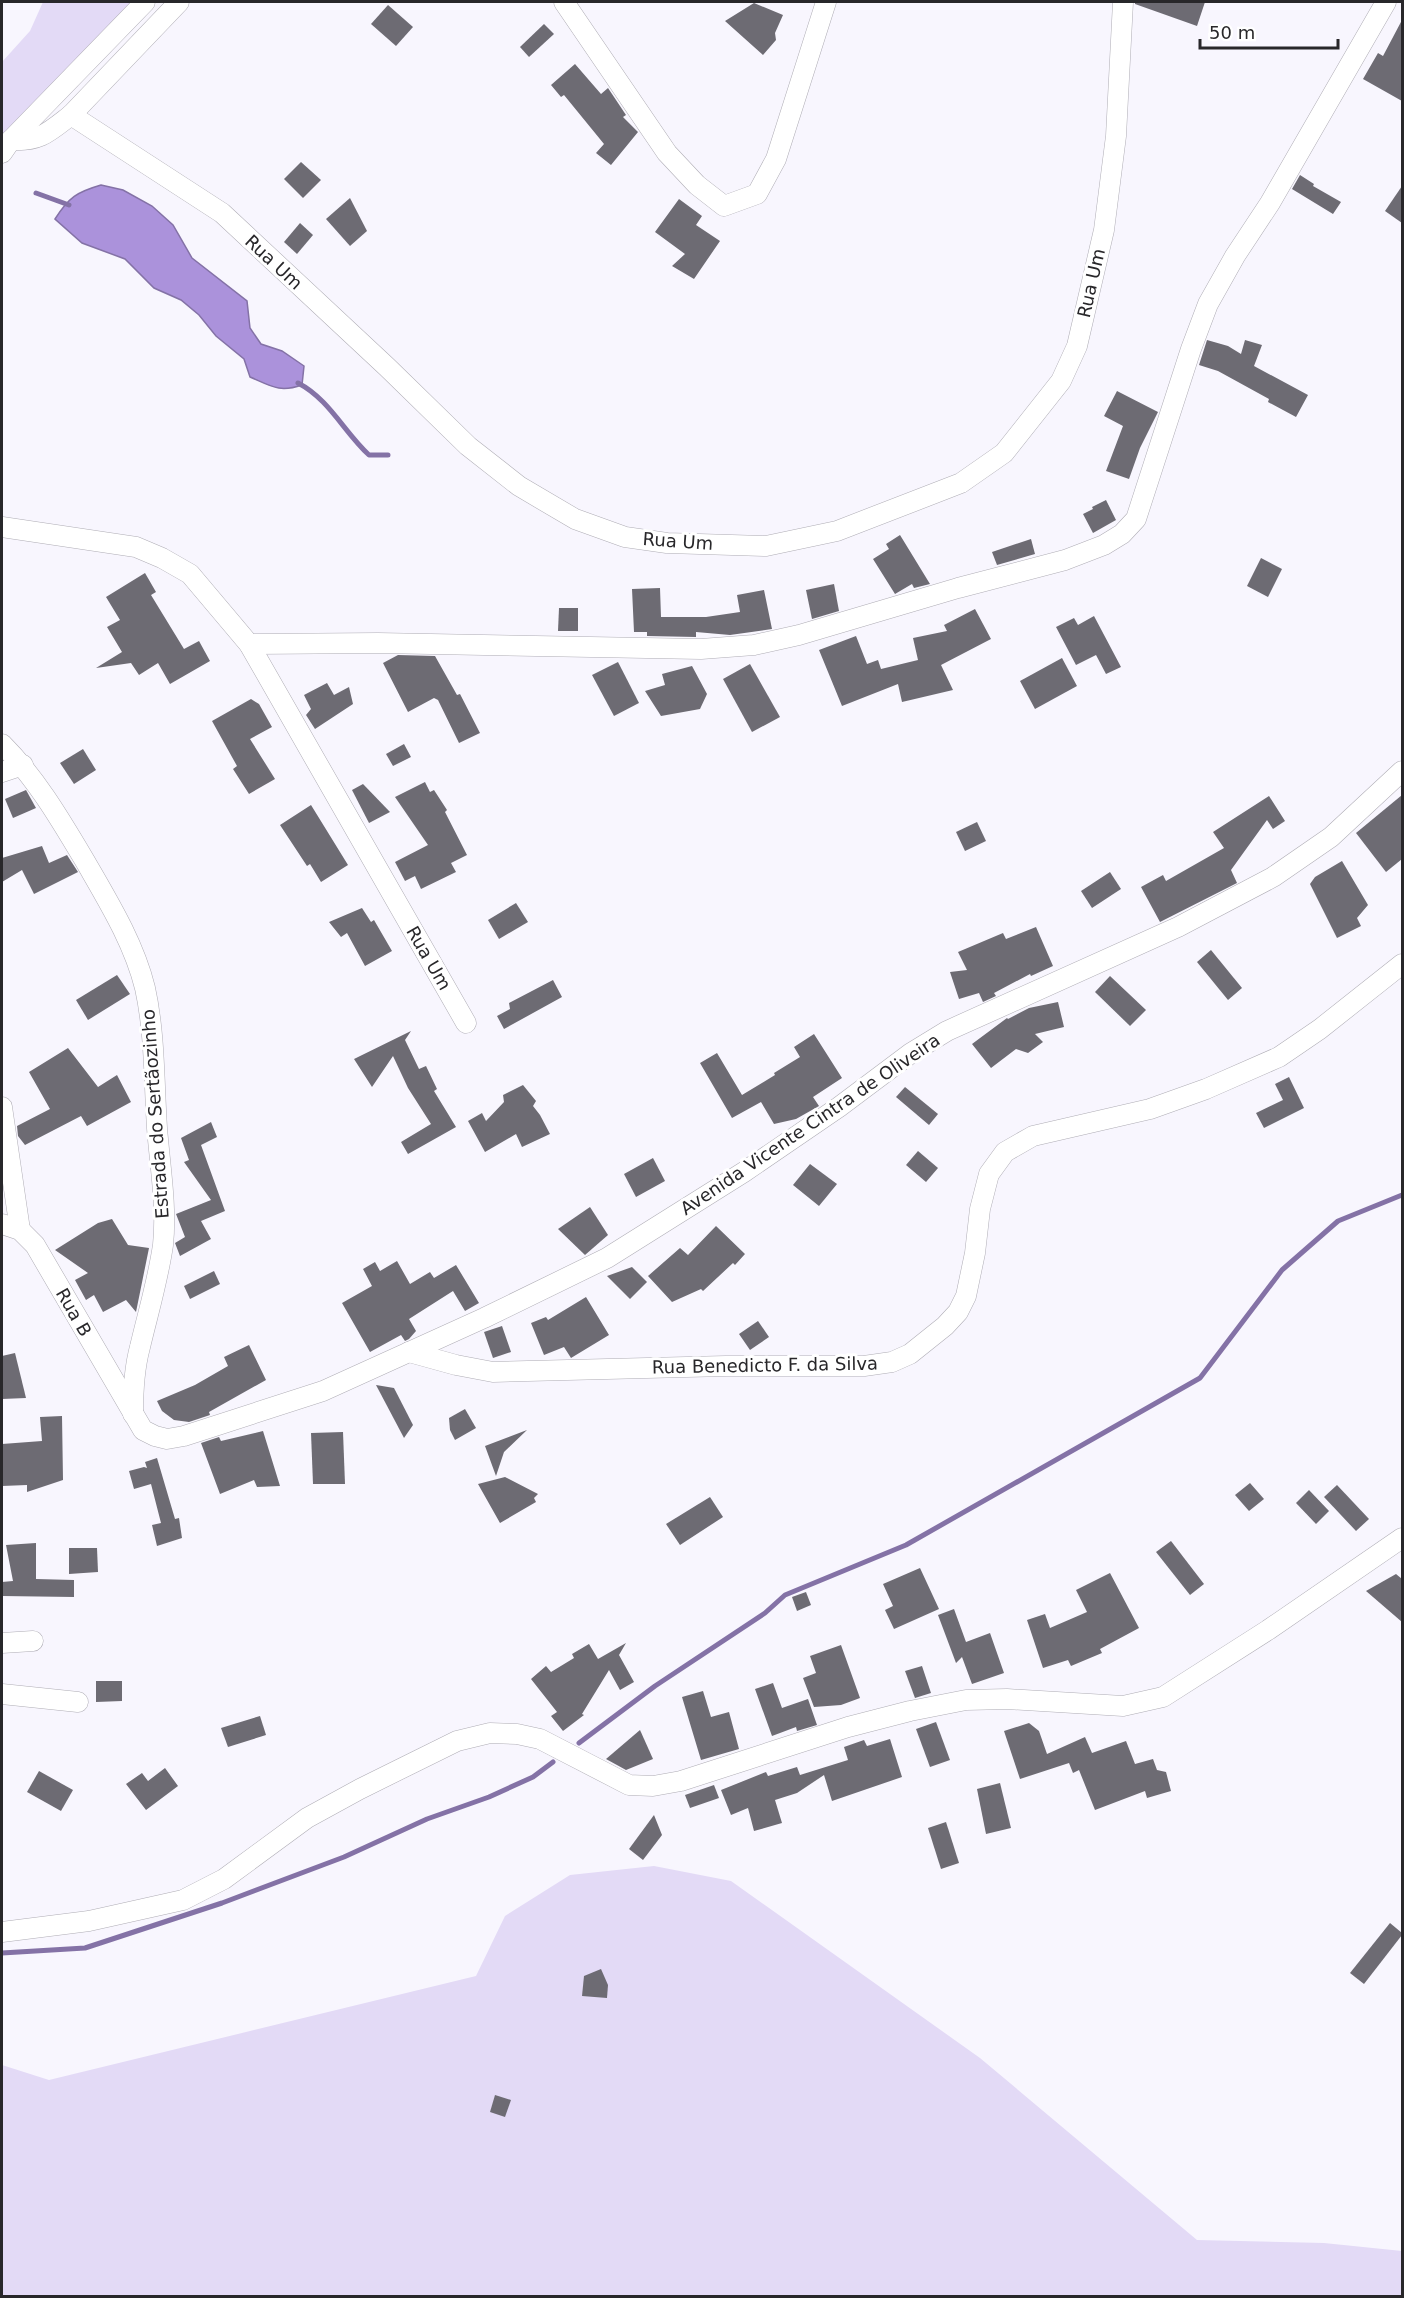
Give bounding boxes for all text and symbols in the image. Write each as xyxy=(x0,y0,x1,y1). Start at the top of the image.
scale bar xyxy=(1200,12,1338,50)
text: 50 m xyxy=(1209,22,1255,43)
street label: Rua Um xyxy=(241,230,307,294)
street label: Rua Um xyxy=(1073,246,1109,320)
street label: Rua Um xyxy=(642,528,714,554)
street label: Rua Um xyxy=(402,922,456,994)
street label: Estrada do Sertãozinho xyxy=(137,1009,173,1219)
street label: Avenida Vicente Cintra de Oliveira xyxy=(676,1029,944,1219)
street label: Rua B xyxy=(52,1284,96,1340)
street label: Rua Benedicto F. da Silva xyxy=(652,1353,878,1377)

